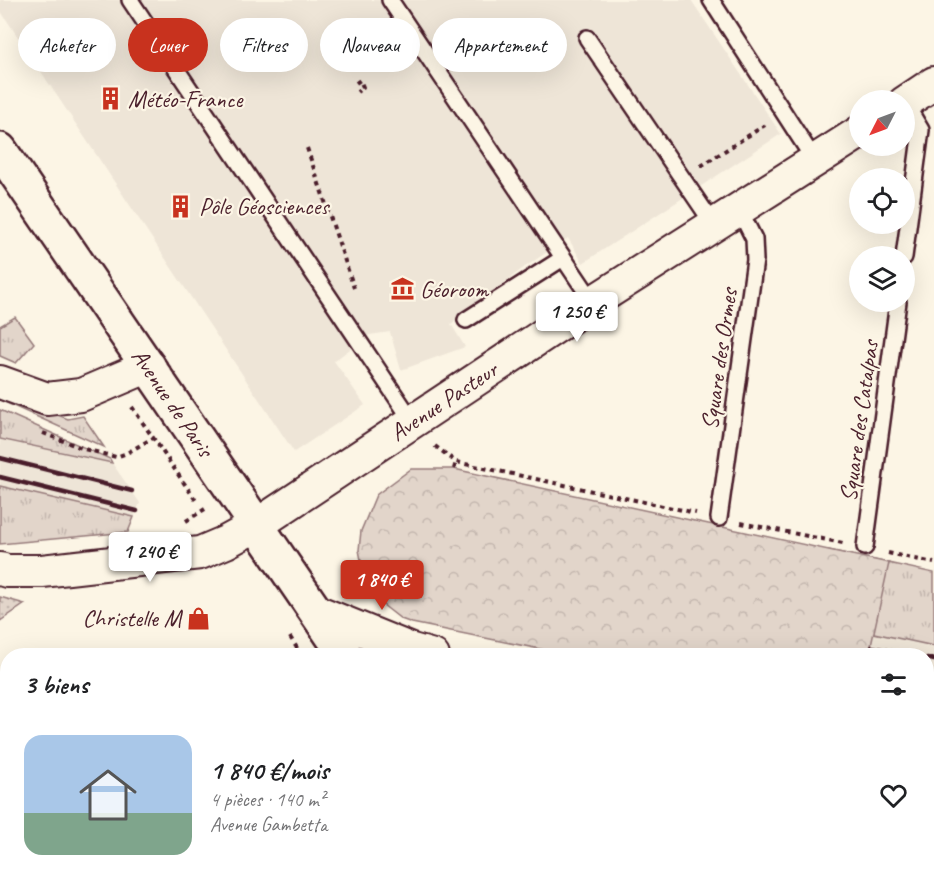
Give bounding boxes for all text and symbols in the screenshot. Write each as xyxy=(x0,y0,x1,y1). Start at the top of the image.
chip: Acheter xyxy=(18,18,116,72)
chip: Louer xyxy=(128,18,208,72)
chip: Filtres xyxy=(220,18,308,72)
chip: Nouveau xyxy=(320,18,420,72)
chip: Appartement xyxy=(432,18,567,72)
place label: Météo-France xyxy=(128,84,245,114)
building icon: Météo-France xyxy=(97,86,123,112)
north arrow xyxy=(849,90,915,156)
map controls xyxy=(849,90,915,312)
button: locate xyxy=(849,168,915,234)
place label: Pôle Géosciences xyxy=(199,191,330,221)
building icon: Pôle Géosciences xyxy=(168,193,194,219)
button: layers xyxy=(849,246,915,312)
place label: Géoroom xyxy=(420,274,490,304)
museum icon: Géoroom xyxy=(389,276,415,302)
street label: Square des Ormes xyxy=(694,284,744,431)
pin: 1 250 € xyxy=(522,292,632,343)
text: 1 250 € xyxy=(550,299,604,324)
street label: Square des Catalpas xyxy=(833,337,885,504)
street label: Avenue de Paris xyxy=(125,343,221,464)
street label: Avenue Pasteur xyxy=(384,353,505,448)
pin: 1 240 € xyxy=(95,532,205,583)
text: 1 240 € xyxy=(123,539,177,564)
pin: 1 840 € xyxy=(327,560,437,611)
text: 1 840 € xyxy=(355,567,409,592)
place label: Christelle M xyxy=(82,603,184,633)
shop icon: Christelle M xyxy=(186,605,212,631)
text: 3 biens xyxy=(24,668,88,701)
icon: filters xyxy=(877,668,910,701)
text: 1 840 €/mois xyxy=(210,754,329,787)
icon: home xyxy=(72,759,144,831)
icon: heart xyxy=(877,779,910,812)
text: 4 pièces · 140 m² xyxy=(210,787,325,812)
text: Avenue Gambetta xyxy=(210,812,327,837)

